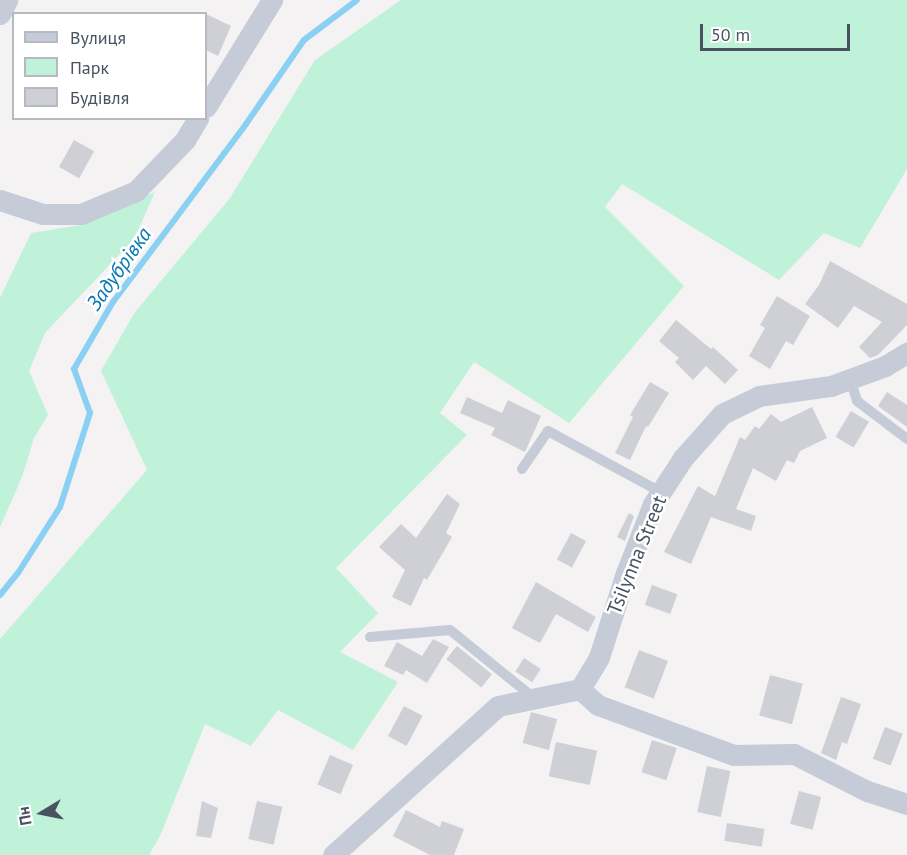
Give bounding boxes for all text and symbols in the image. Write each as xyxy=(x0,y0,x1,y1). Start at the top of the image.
legend xyxy=(12,12,207,120)
scale bar xyxy=(703,12,853,50)
text: 50 m xyxy=(711,23,750,46)
text: Вулиця xyxy=(70,26,126,49)
text: Парк xyxy=(70,56,109,79)
text: Будівля xyxy=(70,86,129,109)
water label: Задубрівка xyxy=(81,223,157,315)
street label: Tsilynna Street xyxy=(602,492,672,618)
north arrow xyxy=(12,783,72,843)
text: Пн xyxy=(13,805,36,827)

